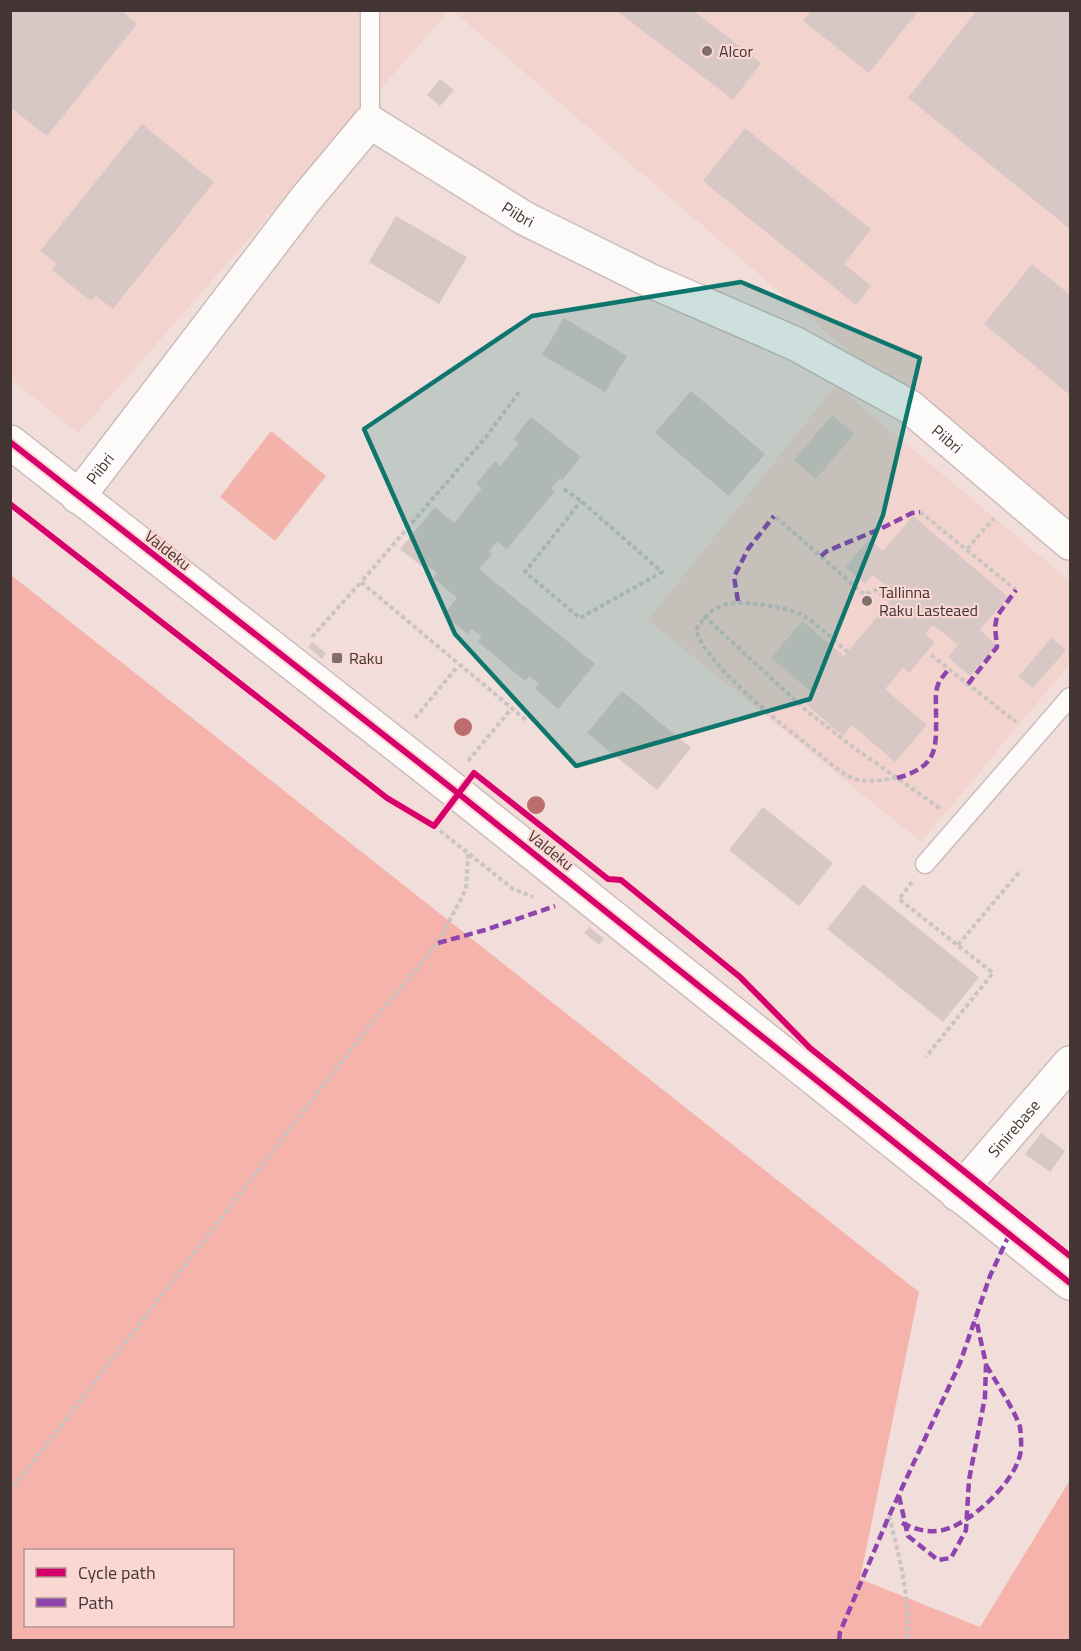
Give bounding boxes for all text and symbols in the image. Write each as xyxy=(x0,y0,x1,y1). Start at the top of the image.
place label: Alcor xyxy=(719,39,754,63)
marker: Alcor xyxy=(700,44,714,58)
street label: Piibri xyxy=(497,195,538,233)
street label: Piibri xyxy=(927,419,968,459)
street label: Piibri xyxy=(80,448,120,489)
street label: Valdeku xyxy=(140,524,196,576)
place label: Tallinna Raku Lasteaed xyxy=(879,580,978,622)
marker: Tallinna Raku Lasteaed xyxy=(860,594,874,608)
place label: Raku xyxy=(349,646,383,670)
marker: Raku xyxy=(330,651,344,665)
street label: Valdeku xyxy=(523,824,579,876)
street label: Sinirebase xyxy=(982,1094,1046,1162)
legend xyxy=(24,1549,234,1627)
text: Cycle path xyxy=(78,1559,156,1586)
text: Path xyxy=(78,1589,114,1616)

